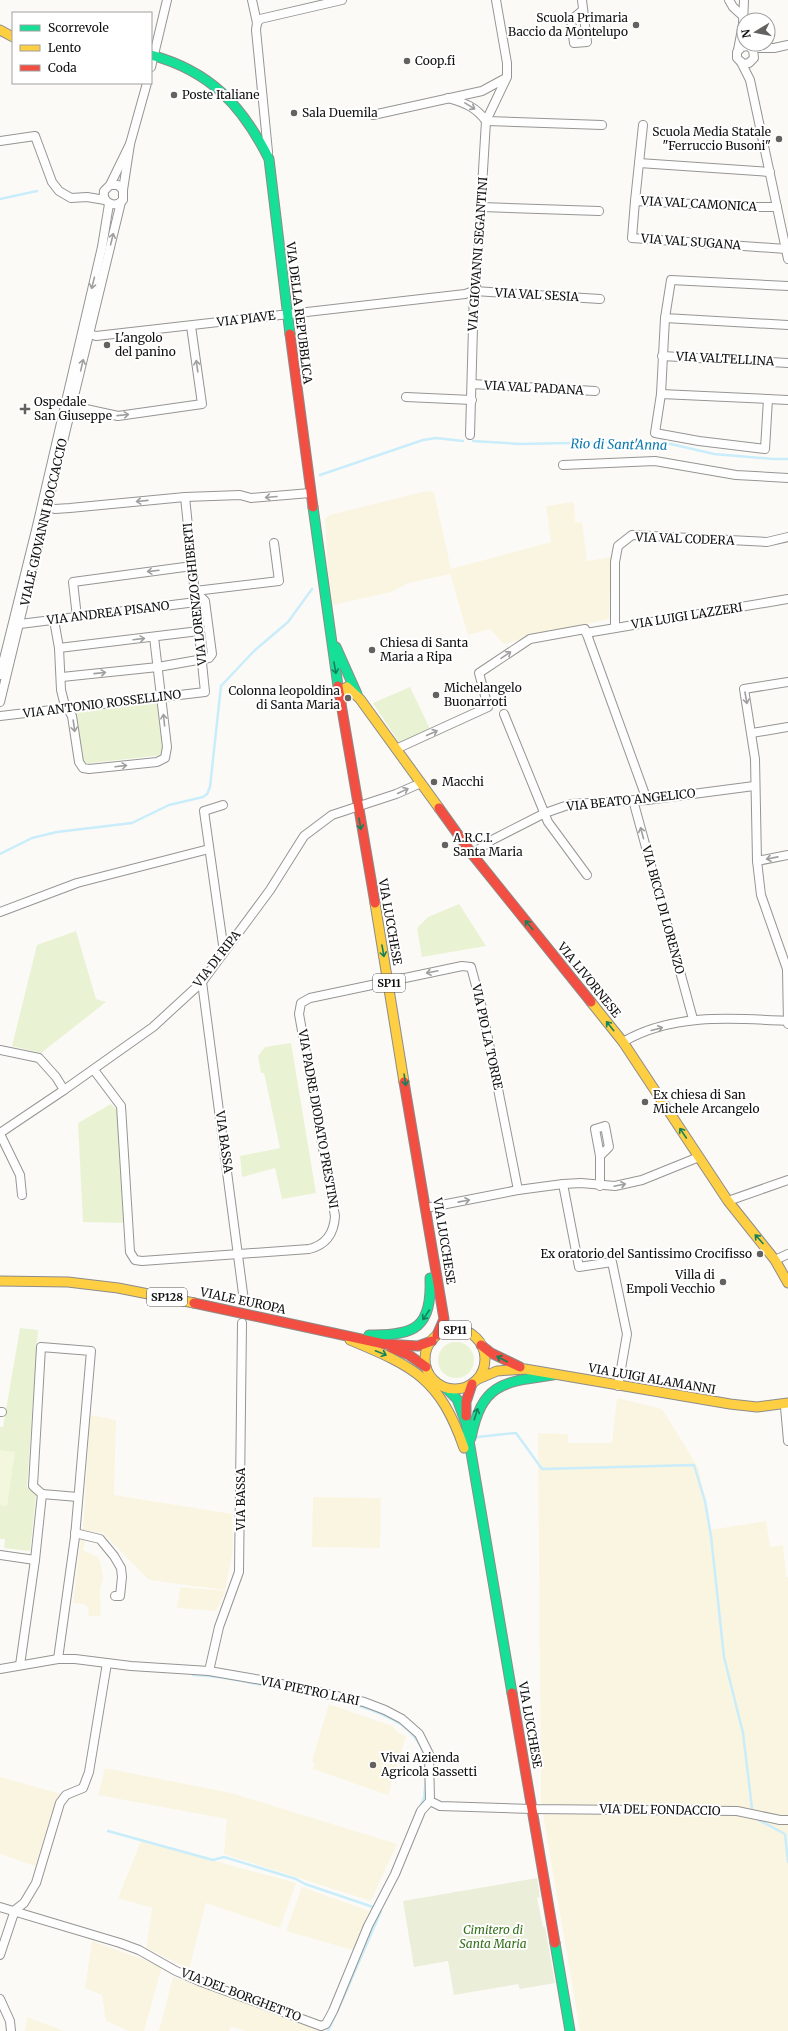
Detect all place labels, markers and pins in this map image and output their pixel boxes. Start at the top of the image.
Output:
place label: Scuola Primaria Baccio da Montelupo [508,10,629,39]
marker: Scuola Primaria Baccio da Montelupo [631,20,641,30]
place label: Coop.fi [415,53,456,68]
marker: Coop.fi [402,56,412,66]
place label: Poste Italiane [182,87,260,102]
marker: Poste Italiane [169,90,179,100]
place label: Sala Duemila [302,105,378,120]
marker: Sala Duemila [289,108,299,118]
place label: Scuola Media Statale "Ferruccio Busoni" [652,124,771,153]
marker: Scuola Media Statale "Ferruccio Busoni" [774,134,784,144]
place label: L'angolo del panino [115,330,176,359]
marker: L'angolo del panino [102,340,112,350]
place label: Ospedale San Giuseppe [34,394,112,423]
marker: Ospedale San Giuseppe [19,403,31,415]
place label: Chiesa di Santa Maria a Ripa [380,635,469,664]
marker: Chiesa di Santa Maria a Ripa [367,645,377,655]
place label: Michelangelo Buonarroti [444,680,522,709]
place label: Colonna leopoldina di Santa Maria [228,683,341,712]
marker: Michelangelo Buonarroti [431,690,441,700]
marker: Colonna leopoldina di Santa Maria [343,693,353,703]
place label: Macchi [442,774,484,789]
marker: Macchi [429,777,439,787]
place label: A.R.C.I. Santa Maria [452,830,523,859]
marker: A.R.C.I. Santa Maria [440,840,450,850]
place label: Ex chiesa di San Michele Arcangelo [653,1087,759,1116]
marker: Ex chiesa di San Michele Arcangelo [640,1097,650,1107]
place label: Ex oratorio del Santissimo Crocifisso [540,1246,752,1261]
marker: Ex oratorio del Santissimo Crocifisso [755,1249,765,1259]
place label: Villa di Empoli Vecchio [626,1267,715,1296]
marker: Villa di Empoli Vecchio [718,1277,728,1287]
place label: Vivai Azienda Agricola Sassetti [380,1750,477,1779]
marker: Vivai Azienda Agricola Sassetti [368,1760,378,1770]

